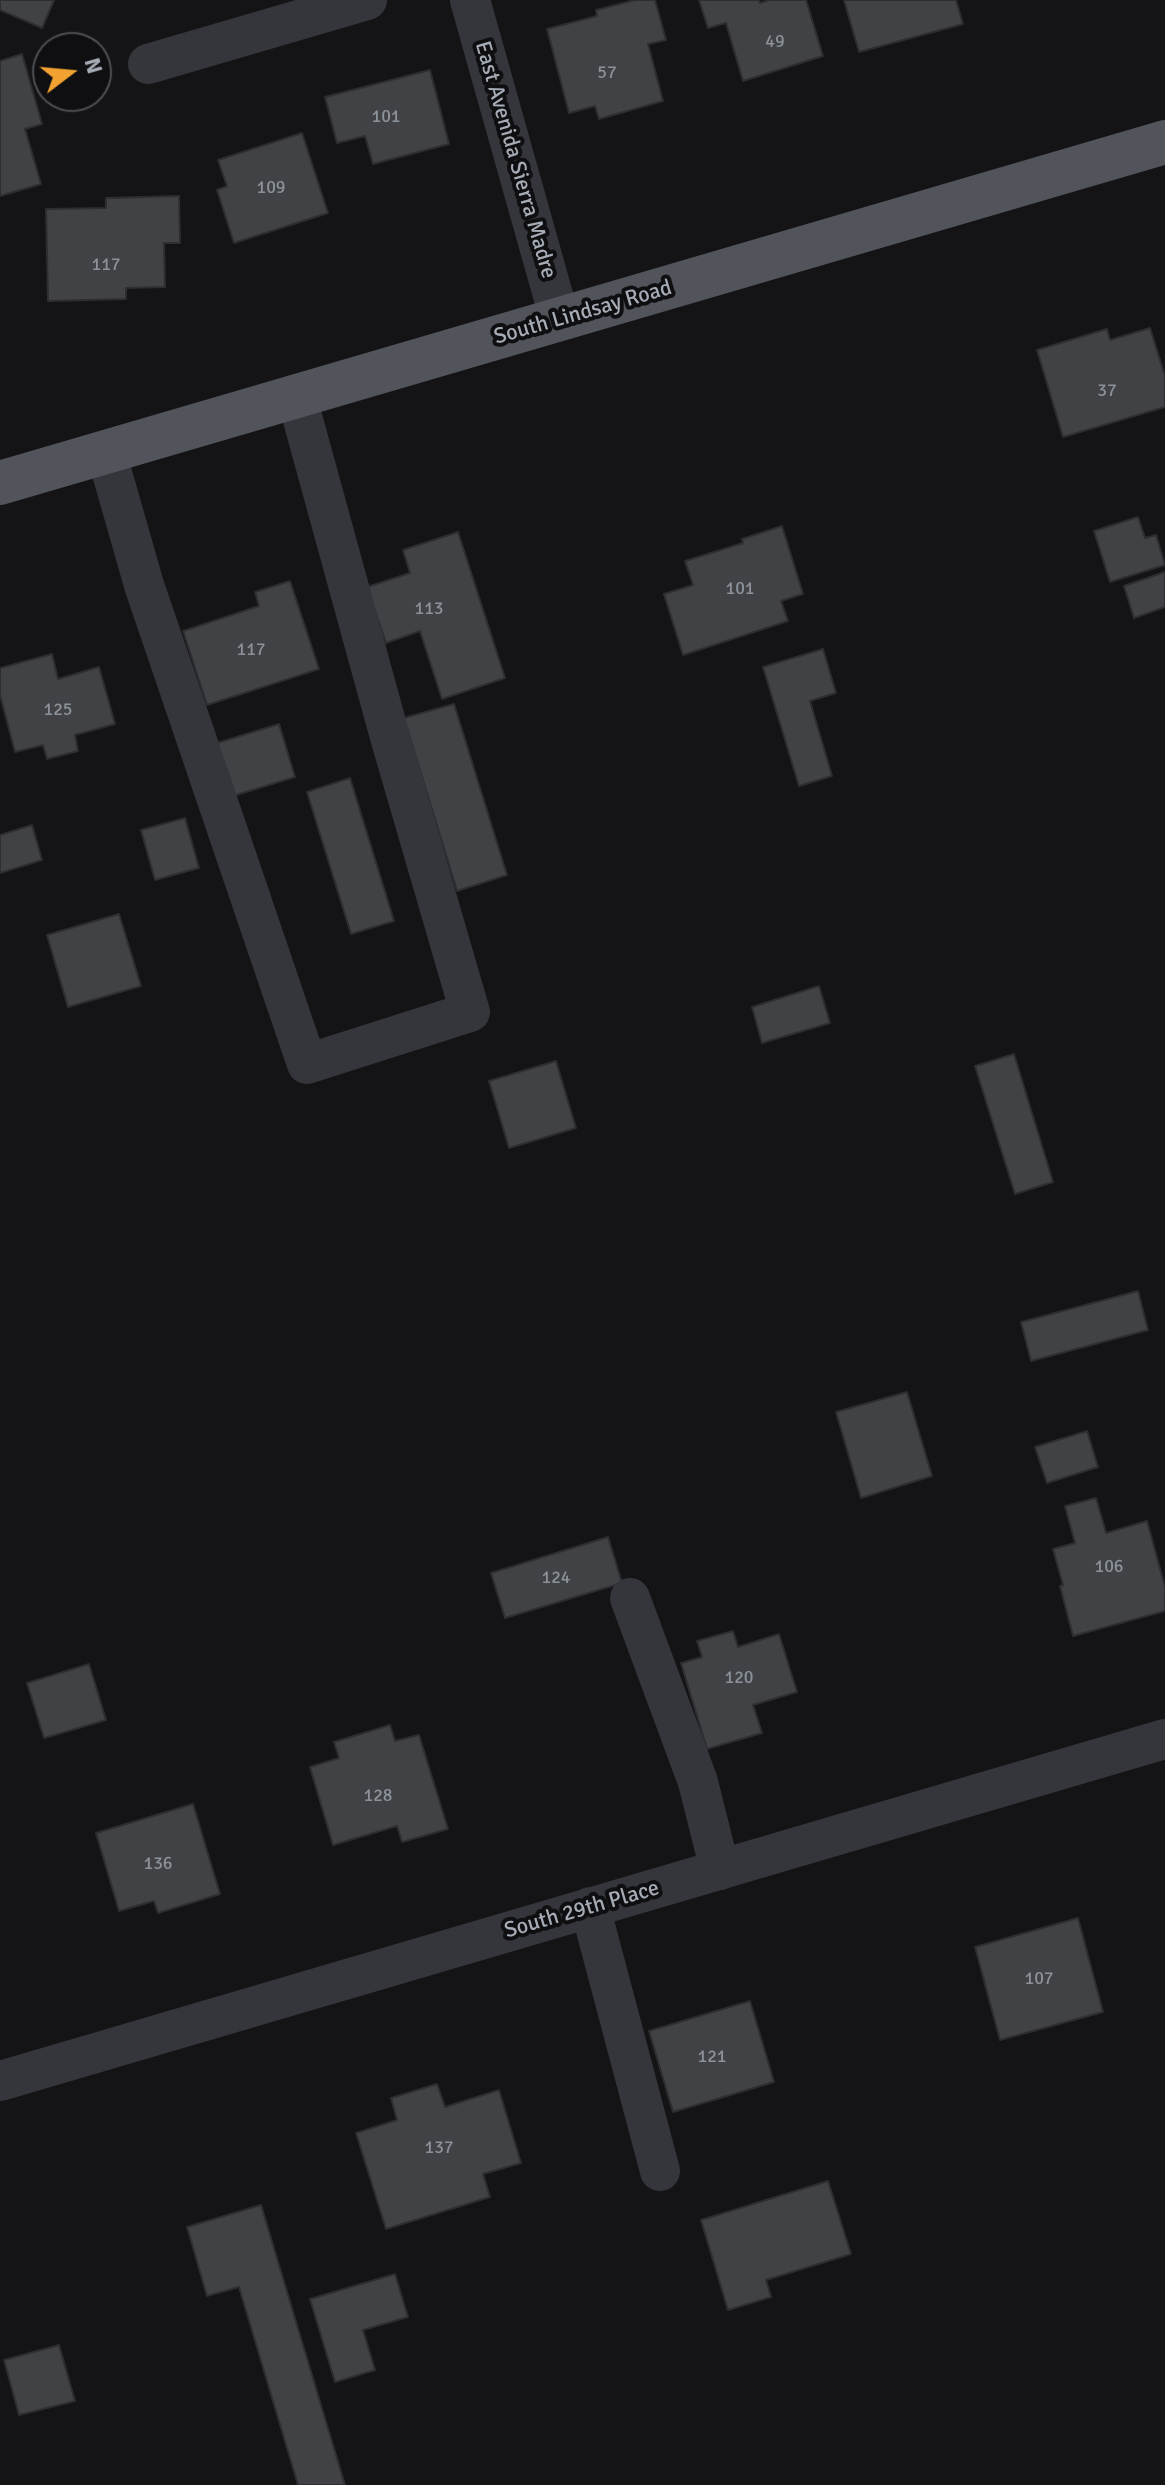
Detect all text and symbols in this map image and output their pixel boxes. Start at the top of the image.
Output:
house number: 49 [765,31,785,53]
north arrow [32,32,112,112]
street label: East Avenida Sierra Madre [468,38,562,282]
text: N [79,55,109,77]
house number: 57 [597,62,617,84]
house number: 101 [371,106,401,128]
house number: 109 [256,177,286,199]
house number: 117 [91,254,121,276]
street label: South Lindsay Road [491,275,675,351]
house number: 37 [1097,380,1117,402]
house number: 101 [725,578,755,600]
house number: 113 [414,598,444,620]
house number: 117 [236,639,266,661]
house number: 125 [43,699,73,721]
house number: 106 [1094,1556,1124,1578]
house number: 124 [541,1567,571,1589]
house number: 120 [724,1667,754,1689]
house number: 128 [363,1785,393,1807]
house number: 136 [143,1853,173,1875]
street label: South 29th Place [502,1875,662,1945]
house number: 107 [1024,1968,1054,1990]
house number: 121 [697,2046,727,2068]
house number: 137 [424,2137,454,2159]

